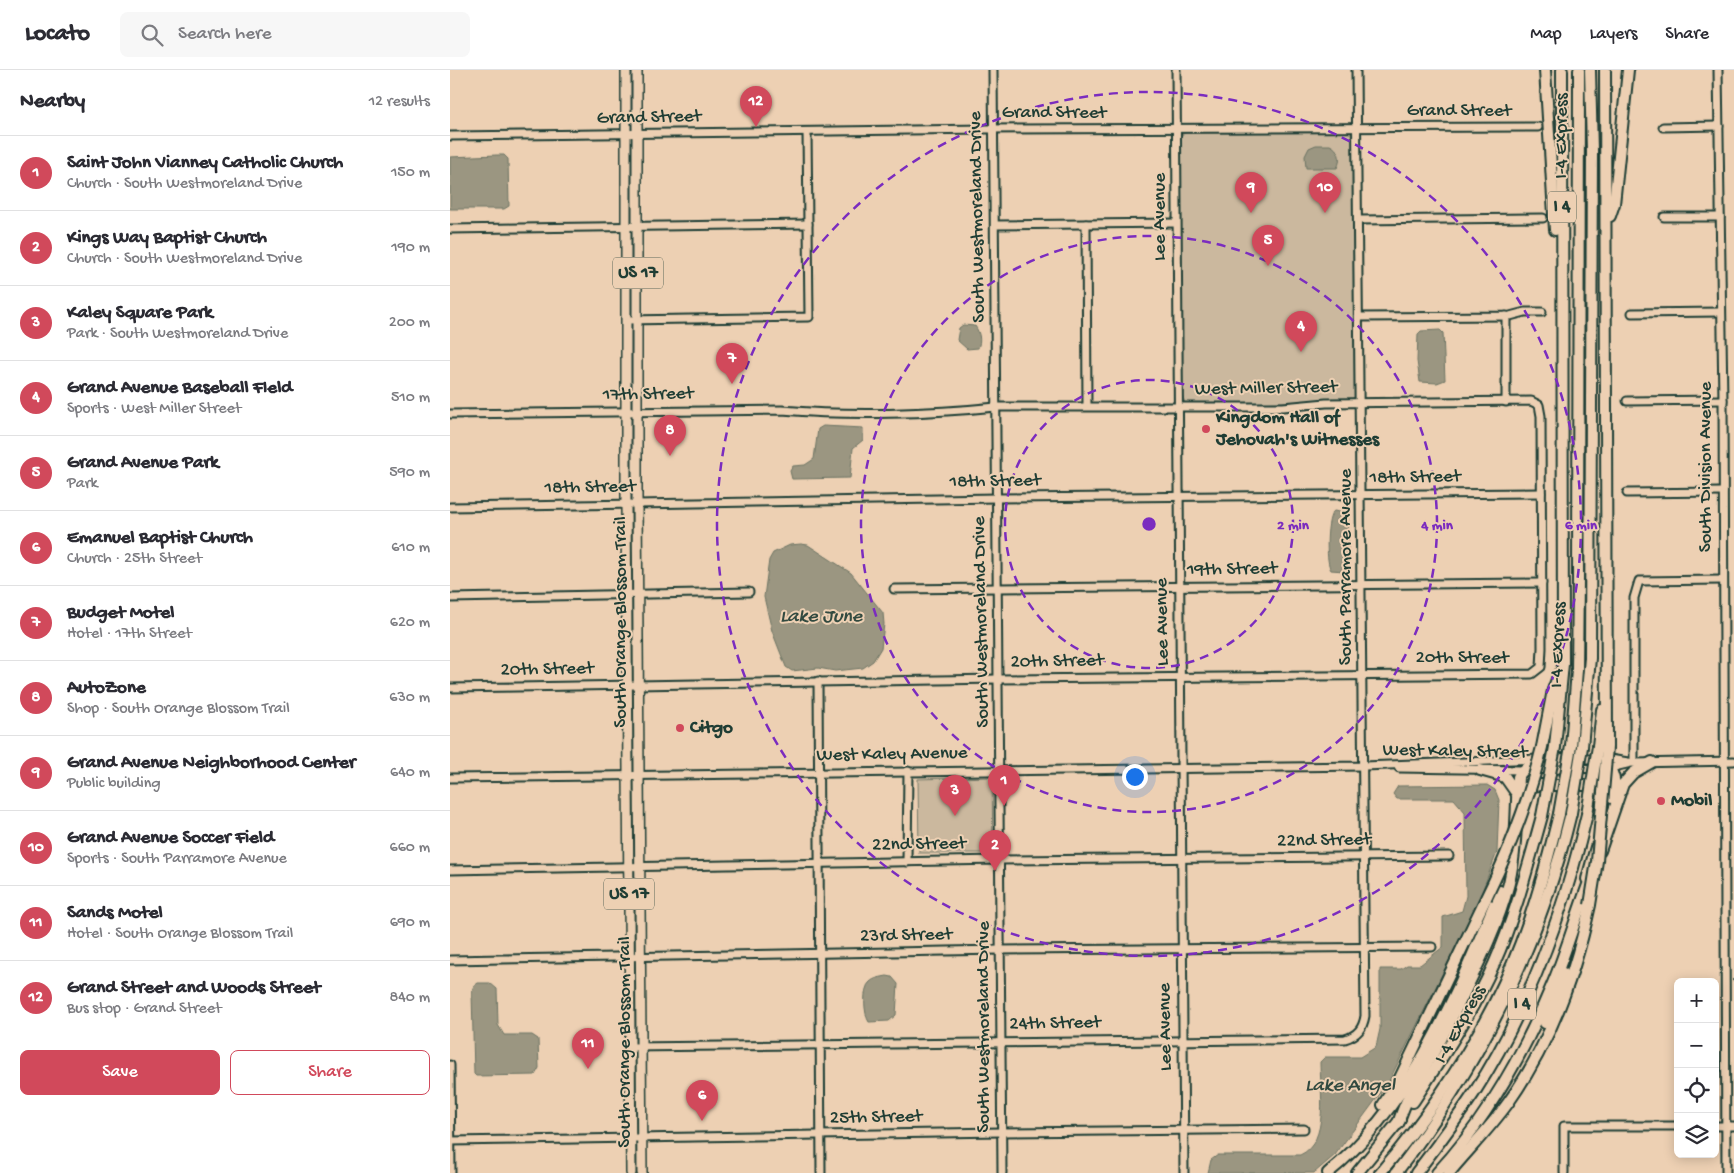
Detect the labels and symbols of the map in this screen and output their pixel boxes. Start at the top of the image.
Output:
pin: 12 [740,86,772,127]
street label: I-4 Express [1551,92,1574,179]
street label: Grand Street [1407,100,1514,123]
street label: Grand Street [1002,102,1109,125]
street label: Grand Street [597,106,704,130]
street label: South Westmoreland Drive [965,111,991,323]
pin: 9 [1235,172,1267,213]
pin: 10 [1309,172,1341,213]
street label: Lee Avenue [1149,173,1172,261]
road number: I 4 [1548,191,1576,222]
pin: 5 [1252,225,1284,266]
road number: US 17 [613,258,663,288]
pin: 4 [1285,311,1317,352]
pin: 7 [716,343,748,384]
street label: West Miller Street [1195,376,1340,402]
street label: South Division Avenue [1695,381,1718,552]
street label: 17th Street [601,383,696,407]
place label: Kingdom Hall of Jehovah's Witnesses [1215,407,1380,452]
pin: 8 [654,415,686,456]
marker: Kingdom Hall of Jehovah's Witnesses [1200,423,1212,435]
street label: 18th Street [1368,466,1463,490]
street label: South Parramore Avenue [1335,469,1358,665]
street label: 18th Street [948,470,1043,494]
street label: 18th Street [543,476,638,500]
centre of rings [1140,515,1158,533]
street label: South Orange Blossom Trail [610,516,633,728]
street label: South Westmoreland Drive [969,516,995,728]
text: 2 min [1277,517,1310,535]
text: 4 min [1420,517,1454,535]
text: 6 min [1565,517,1598,535]
street label: 19th Street [1186,558,1280,582]
street label: Lee Avenue [1151,578,1175,666]
street label: I-4 Express [1546,601,1572,688]
water label: Lake June [780,606,863,629]
street label: 20th Street [1415,647,1511,670]
street label: 20th Street [1010,650,1106,674]
street label: 20th Street [500,658,596,682]
place label: Citgo [689,717,733,740]
marker: Citgo [674,722,686,734]
street label: West Kaley Street [1382,739,1530,765]
street label: West Kaley Avenue [816,742,968,768]
your location [1122,764,1148,790]
pin: 1 [988,765,1020,806]
pin: 3 [939,775,971,816]
place label: Mobil [1671,790,1712,813]
marker: Mobil [1655,795,1667,807]
street label: 22nd Street [1277,829,1373,853]
pin: 2 [979,830,1011,871]
street label: 22nd Street [872,833,968,857]
road number: US 17 [604,879,654,910]
street label: South Westmoreland Drive [973,921,996,1133]
street label: 23rd Street [860,924,955,948]
street label: South Orange Blossom Trail [614,936,637,1148]
street label: I-4 Express [1430,981,1492,1068]
street label: Lee Avenue [1154,983,1178,1071]
road number: I 4 [1508,989,1536,1020]
street label: 24th Street [1009,1012,1103,1036]
pin: 11 [572,1028,604,1069]
water label: Lake Angel [1305,1075,1396,1098]
pin: 6 [686,1080,718,1121]
street label: 25th Street [830,1106,925,1130]

